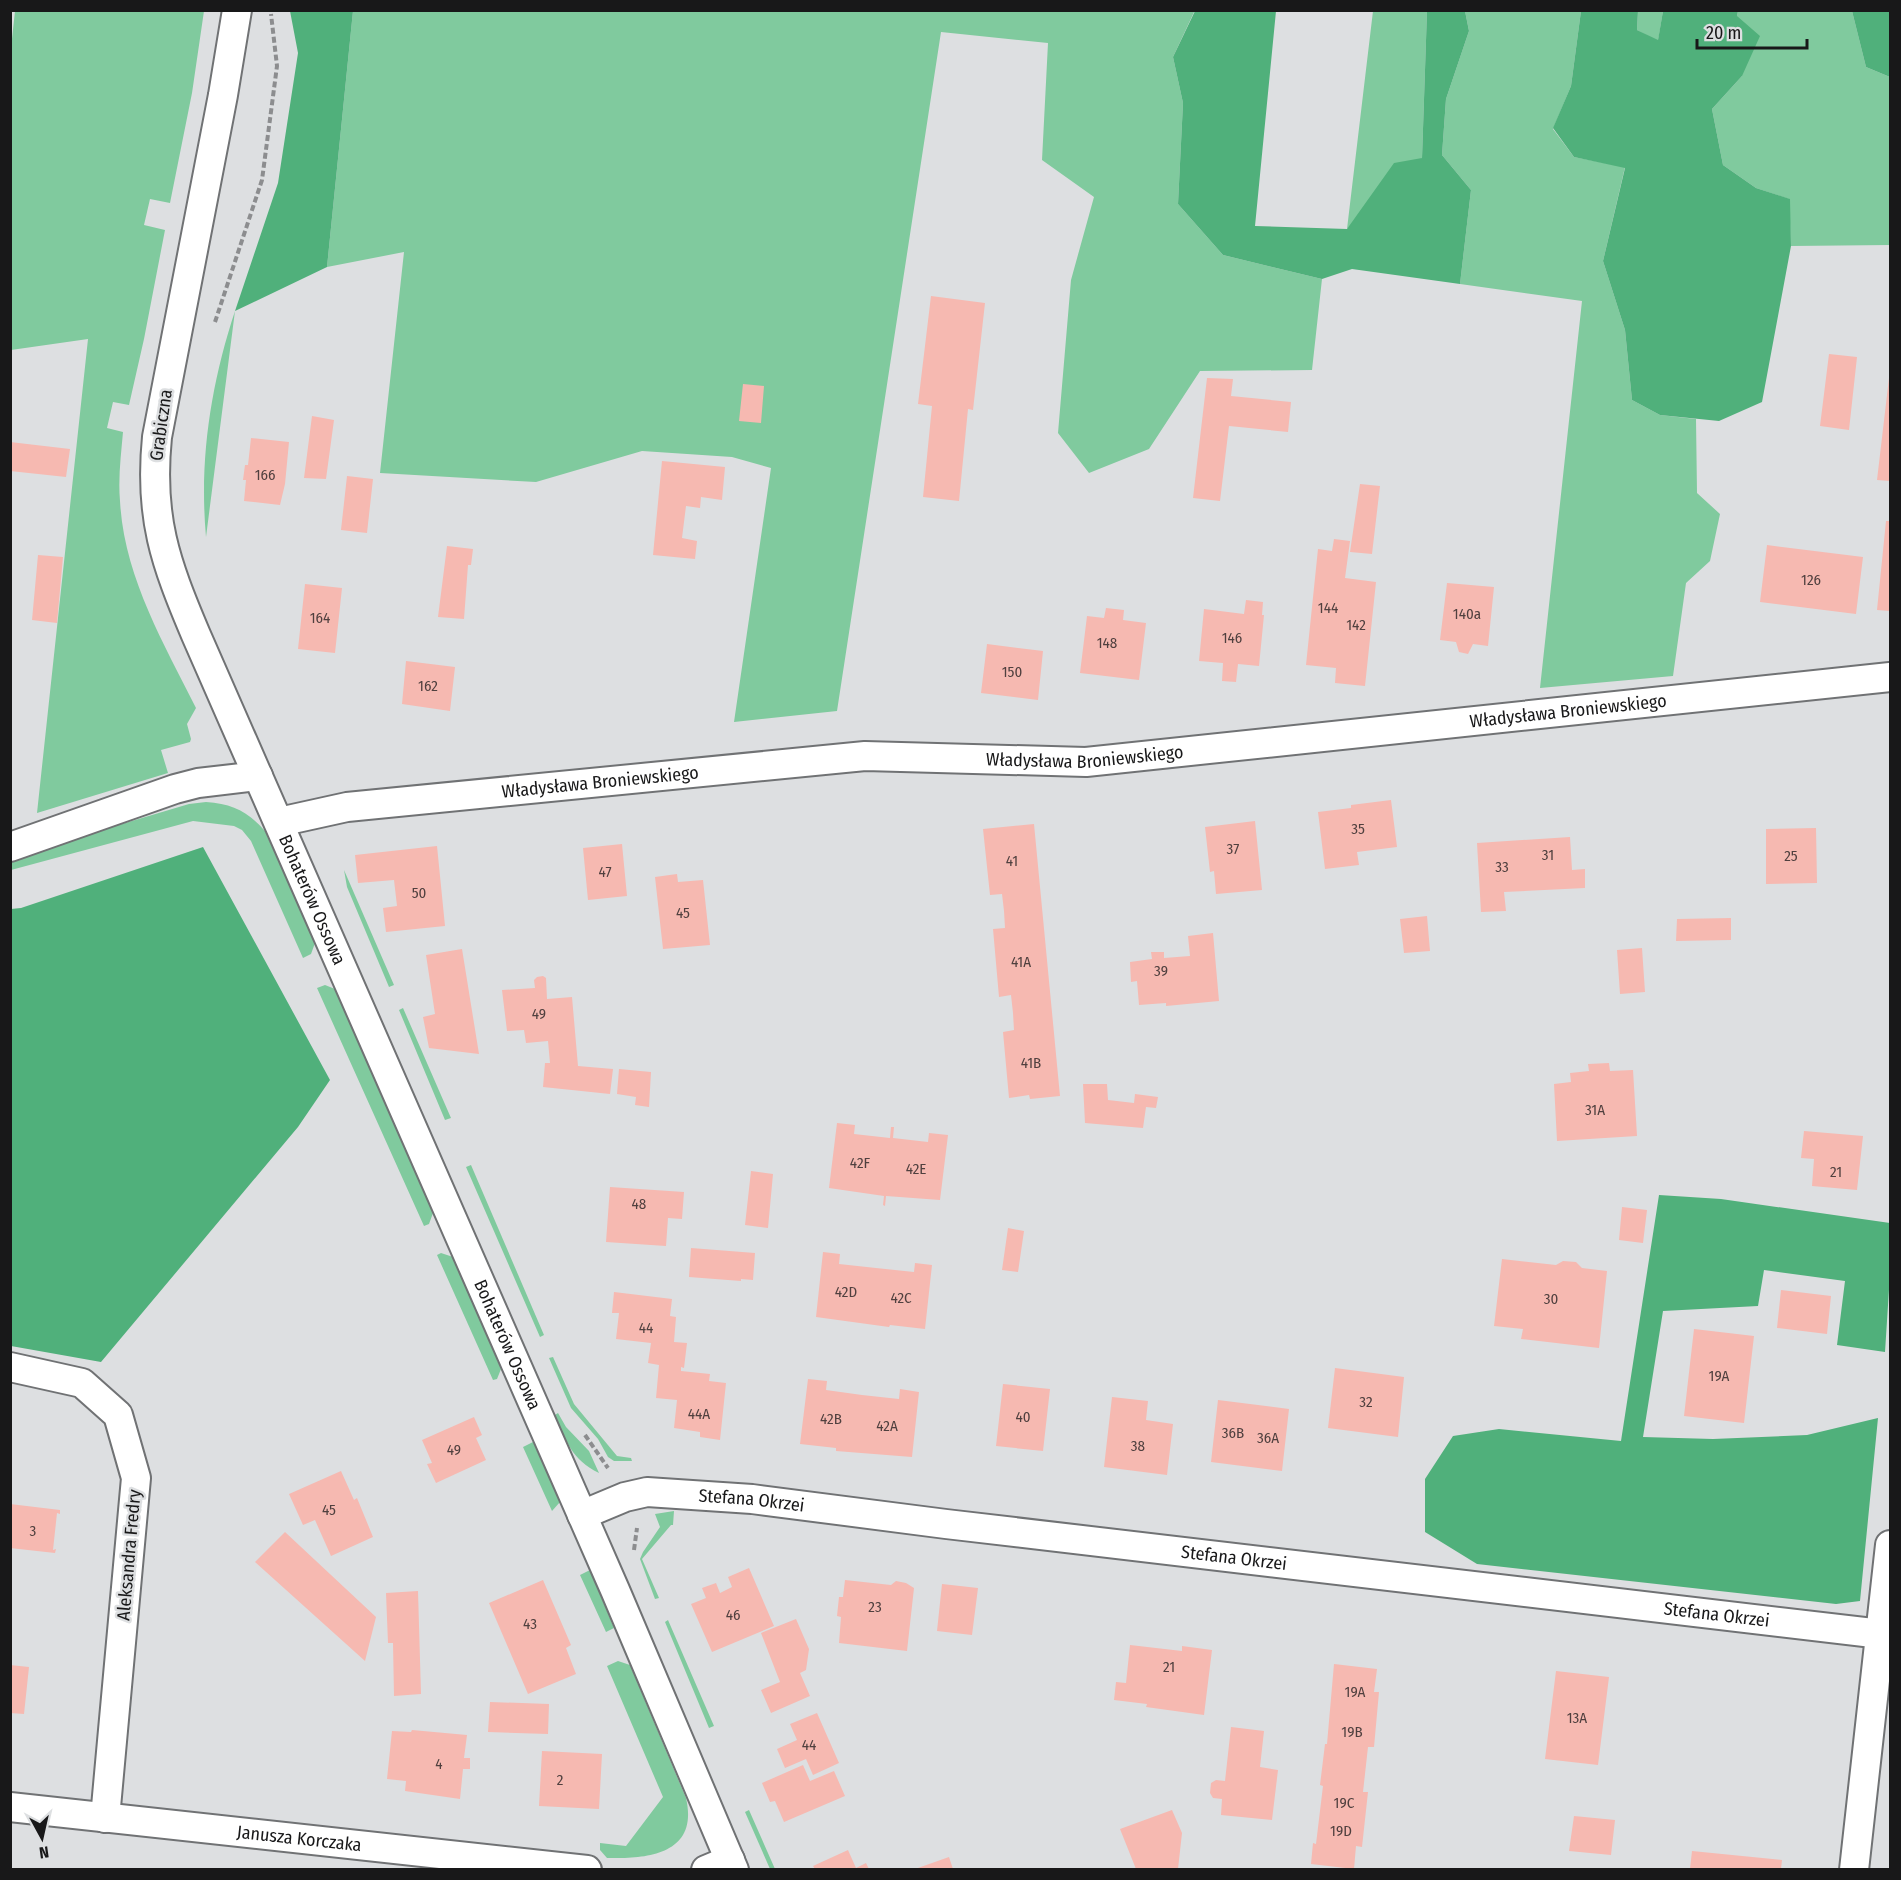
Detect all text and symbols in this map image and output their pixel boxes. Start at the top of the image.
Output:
scale bar [1697,12,1806,50]
text: 20 m [1706,22,1741,44]
street label: Grabiczna [145,388,177,462]
house number: 166 [255,466,275,484]
house number: 126 [1801,571,1821,589]
house number: 144 [1318,599,1338,617]
house number: 140a [1453,605,1481,623]
house number: 164 [310,609,330,627]
house number: 142 [1346,616,1366,634]
house number: 146 [1222,629,1242,647]
house number: 148 [1097,634,1117,652]
house number: 150 [1002,663,1022,681]
house number: 162 [418,677,438,695]
street label: Władysława Broniewskiego [1469,690,1668,732]
street label: Władysława Broniewskiego [986,741,1184,773]
street label: Władysława Broniewskiego [501,761,700,803]
house number: 35 [1351,820,1365,838]
street label: Bohaterów Ossowa [274,831,350,968]
house number: 37 [1227,840,1239,858]
house number: 31 [1542,846,1554,864]
house number: 25 [1784,847,1798,865]
house number: 41 [1006,852,1018,870]
house number: 33 [1495,858,1509,876]
house number: 47 [598,863,612,881]
house number: 50 [412,884,426,902]
house number: 45 [676,904,690,922]
house number: 41A [1011,953,1031,971]
house number: 39 [1154,962,1168,980]
house number: 49 [532,1005,546,1023]
house number: 41B [1021,1054,1041,1072]
house number: 31A [1585,1101,1605,1119]
house number: 42F [850,1154,871,1172]
house number: 42E [906,1160,926,1178]
house number: 21 [1830,1163,1842,1181]
house number: 48 [632,1195,646,1213]
street label: Bohaterów Ossowa [469,1276,546,1413]
house number: 42D [835,1283,857,1301]
house number: 42C [890,1289,912,1307]
house number: 30 [1544,1290,1558,1308]
house number: 44 [639,1319,653,1337]
house number: 19A [1709,1367,1730,1385]
house number: 32 [1359,1393,1373,1411]
house number: 44A [688,1405,710,1423]
house number: 40 [1015,1408,1031,1426]
house number: 42B [820,1410,842,1428]
house number: 42A [876,1417,898,1435]
house number: 36B [1222,1424,1244,1442]
house number: 36A [1257,1429,1279,1447]
house number: 38 [1131,1437,1145,1455]
house number: 49 [447,1441,461,1459]
street label: Stefana Okrzei [698,1484,806,1517]
street label: Aleksandra Fredry [112,1489,146,1621]
house number: 45 [322,1501,336,1519]
house number: 3 [30,1522,37,1540]
street label: Stefana Okrzei [1180,1541,1288,1575]
street label: Stefana Okrzei [1663,1597,1771,1632]
house number: 23 [868,1598,882,1616]
house number: 46 [726,1606,740,1624]
house number: 43 [523,1615,537,1633]
house number: 21 [1163,1658,1175,1676]
house number: 19A [1345,1683,1366,1701]
house number: 13A [1567,1709,1587,1727]
house number: 19B [1341,1723,1363,1741]
house number: 44 [802,1736,816,1754]
house number: 4 [435,1755,443,1773]
house number: 2 [557,1771,564,1789]
house number: 19C [1334,1794,1355,1812]
north arrow [12,1808,72,1868]
street label: Janusza Korczaka [236,1821,363,1856]
house number: 19D [1330,1822,1352,1840]
text: N [38,1842,50,1862]

